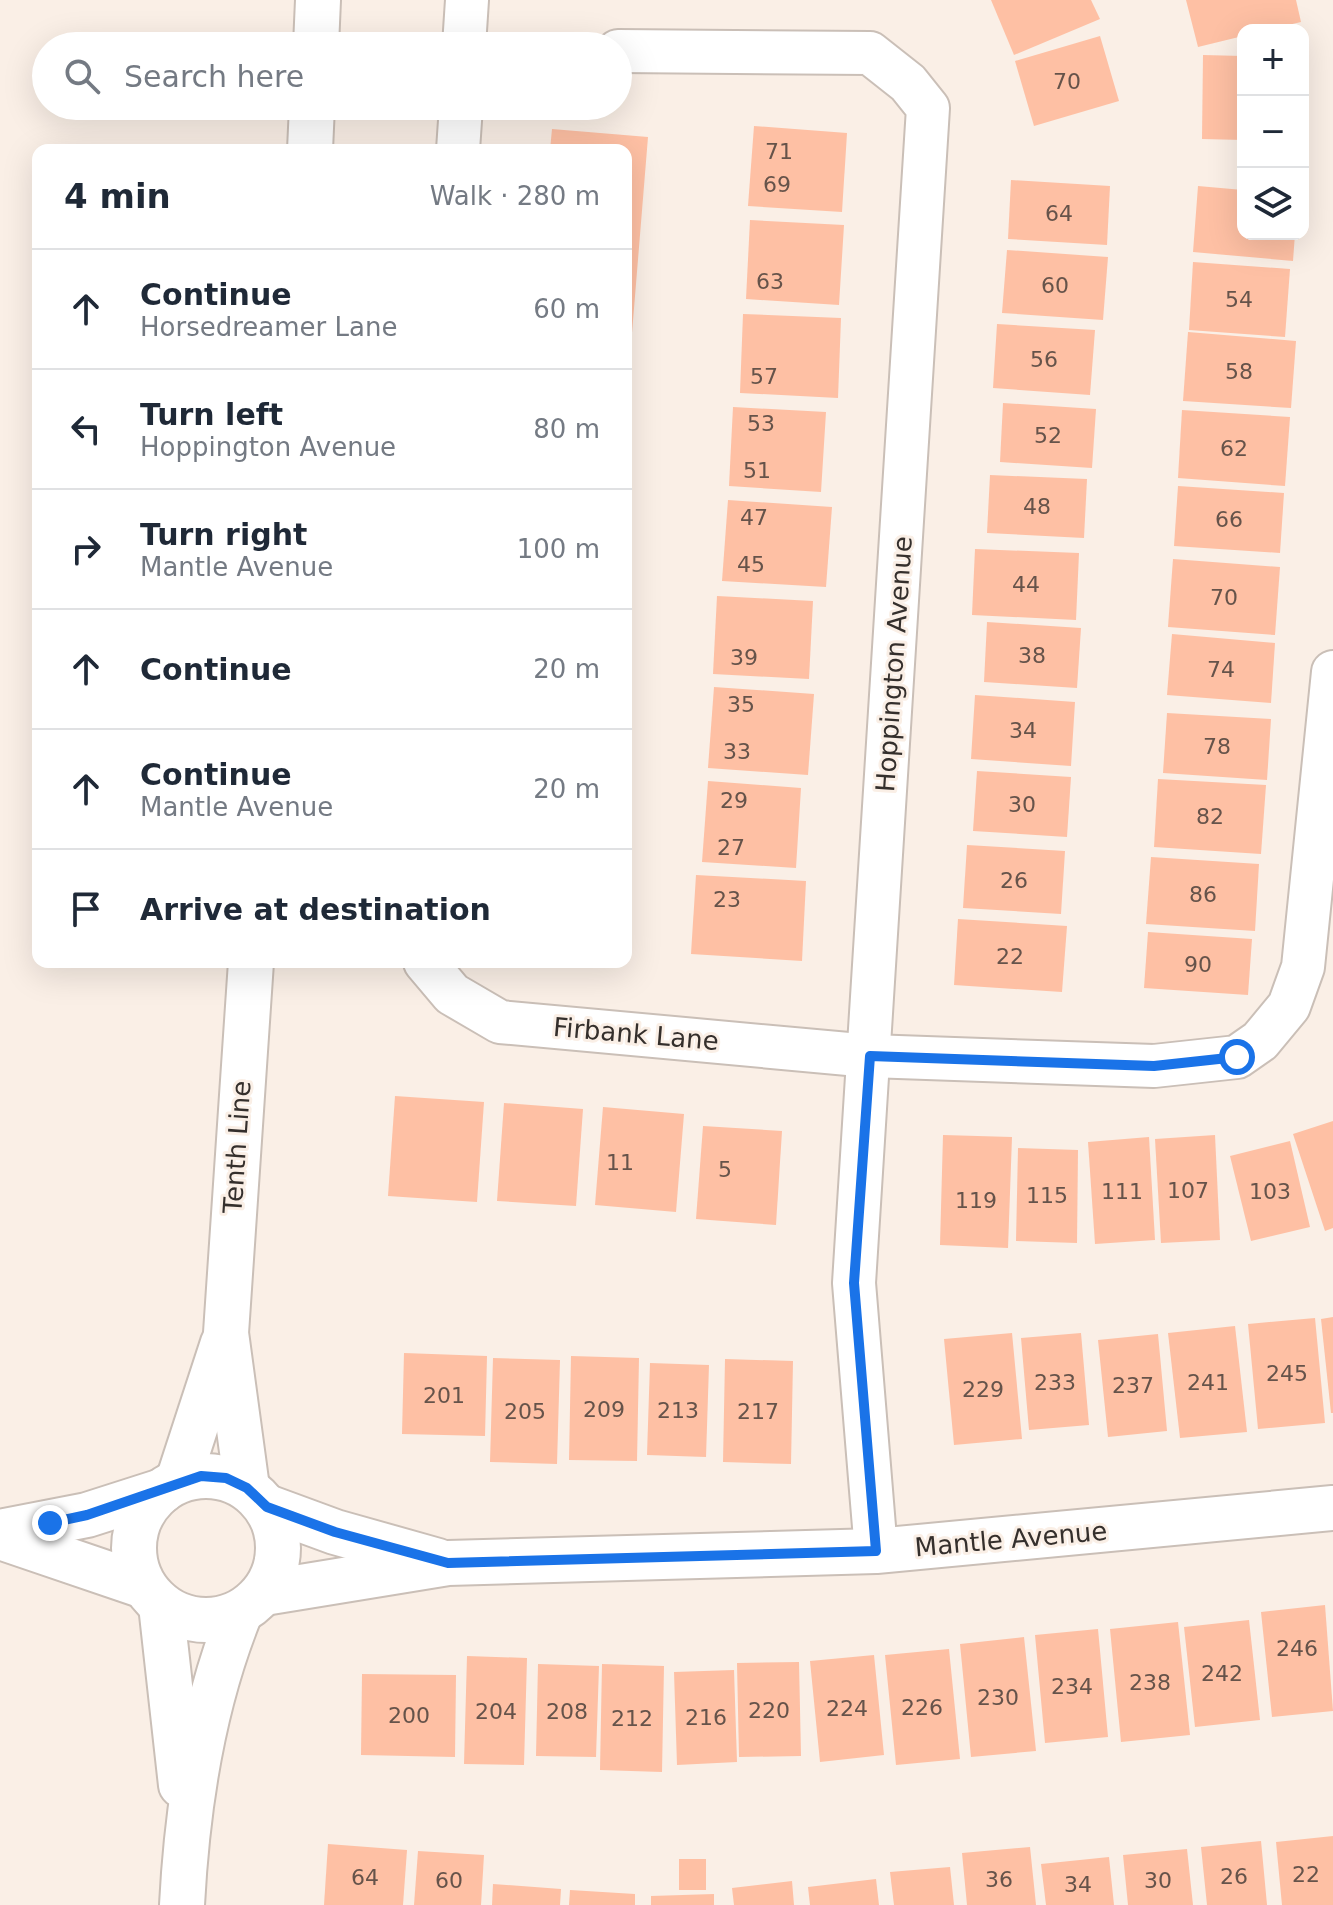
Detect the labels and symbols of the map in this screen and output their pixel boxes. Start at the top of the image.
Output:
house number: 70 [1053,69,1081,94]
house number: 71 [765,139,793,164]
house number: 69 [763,172,791,197]
house number: 64 [1045,201,1073,226]
house number: 63 [756,269,784,294]
house number: 60 [1041,273,1069,298]
house number: 54 [1225,287,1253,312]
house number: 56 [1030,347,1058,372]
house number: 58 [1225,359,1253,384]
house number: 57 [750,364,778,389]
house number: 53 [747,411,775,436]
house number: 52 [1034,423,1062,448]
house number: 62 [1220,436,1248,461]
house number: 51 [743,458,771,483]
house number: 48 [1023,494,1051,519]
house number: 47 [740,505,768,530]
house number: 66 [1215,507,1243,532]
street label: Hoppington Avenue [870,535,918,793]
house number: 45 [737,552,765,577]
house number: 44 [1012,572,1040,597]
house number: 70 [1210,585,1238,610]
house number: 38 [1018,643,1046,668]
house number: 39 [730,645,758,670]
house number: 74 [1207,657,1235,682]
house number: 35 [727,692,755,717]
house number: 34 [1009,718,1037,743]
house number: 78 [1203,734,1231,759]
house number: 33 [723,739,751,764]
house number: 29 [720,788,748,813]
house number: 30 [1008,792,1036,817]
house number: 82 [1196,804,1224,829]
house number: 27 [717,835,745,860]
house number: 26 [1000,868,1028,893]
house number: 86 [1189,882,1217,907]
house number: 23 [713,887,741,912]
house number: 22 [996,944,1024,969]
house number: 90 [1184,952,1212,977]
street label: Firbank Lane [552,1012,720,1056]
route start [1219,1039,1255,1075]
street label: Tenth Line [217,1080,257,1215]
house number: 11 [606,1150,634,1175]
house number: 5 [718,1157,732,1182]
house number: 107 [1167,1178,1209,1203]
house number: 111 [1101,1179,1143,1204]
house number: 103 [1249,1179,1291,1204]
house number: 115 [1026,1183,1068,1208]
house number: 119 [955,1188,997,1213]
house number: 245 [1266,1361,1308,1386]
house number: 233 [1034,1370,1076,1395]
house number: 241 [1187,1370,1229,1395]
house number: 237 [1112,1373,1154,1398]
house number: 229 [962,1377,1004,1402]
house number: 201 [423,1383,465,1408]
house number: 209 [583,1397,625,1422]
house number: 213 [657,1398,699,1423]
house number: 205 [504,1399,546,1424]
house number: 217 [737,1399,779,1424]
route end [32,1505,68,1541]
street label: Mantle Avenue [913,1516,1109,1562]
house number: 246 [1276,1636,1318,1661]
house number: 242 [1201,1661,1243,1686]
house number: 238 [1129,1670,1171,1695]
house number: 234 [1051,1674,1093,1699]
house number: 230 [977,1685,1019,1710]
house number: 226 [901,1695,943,1720]
house number: 224 [826,1696,868,1721]
house number: 220 [748,1698,790,1723]
house number: 204 [475,1699,517,1724]
house number: 208 [546,1699,588,1724]
house number: 200 [388,1703,430,1728]
house number: 216 [685,1705,727,1730]
house number: 212 [611,1706,653,1731]
house number: 22 [1292,1862,1320,1887]
house number: 26 [1220,1864,1248,1889]
house number: 64 [351,1865,379,1890]
house number: 36 [985,1867,1013,1892]
house number: 60 [435,1868,463,1893]
house number: 30 [1144,1868,1172,1893]
house number: 34 [1064,1872,1092,1897]

